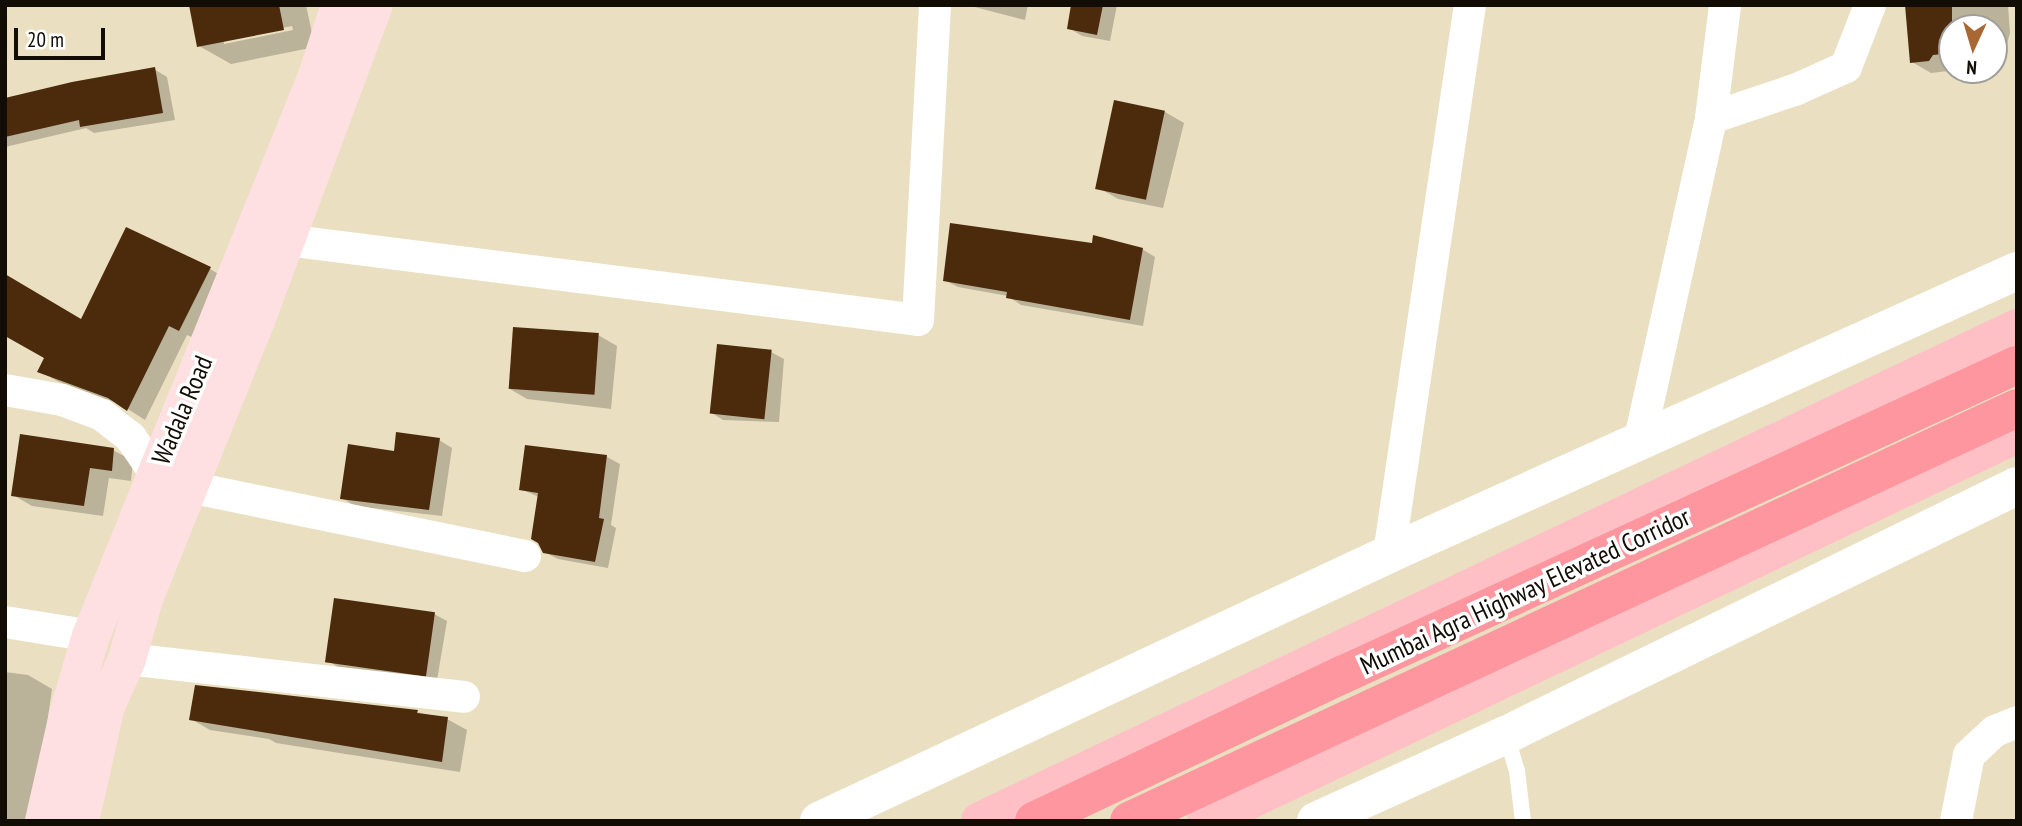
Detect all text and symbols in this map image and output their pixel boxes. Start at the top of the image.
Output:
scale bar [18,14,108,58]
north arrow [1938,14,2008,84]
text: 20 m [27,26,64,53]
text: N [1966,56,1978,80]
street label: Wadala Road [145,351,219,469]
street label: Mumbai Agra Highway Elevated Corridor [1355,500,1695,682]

